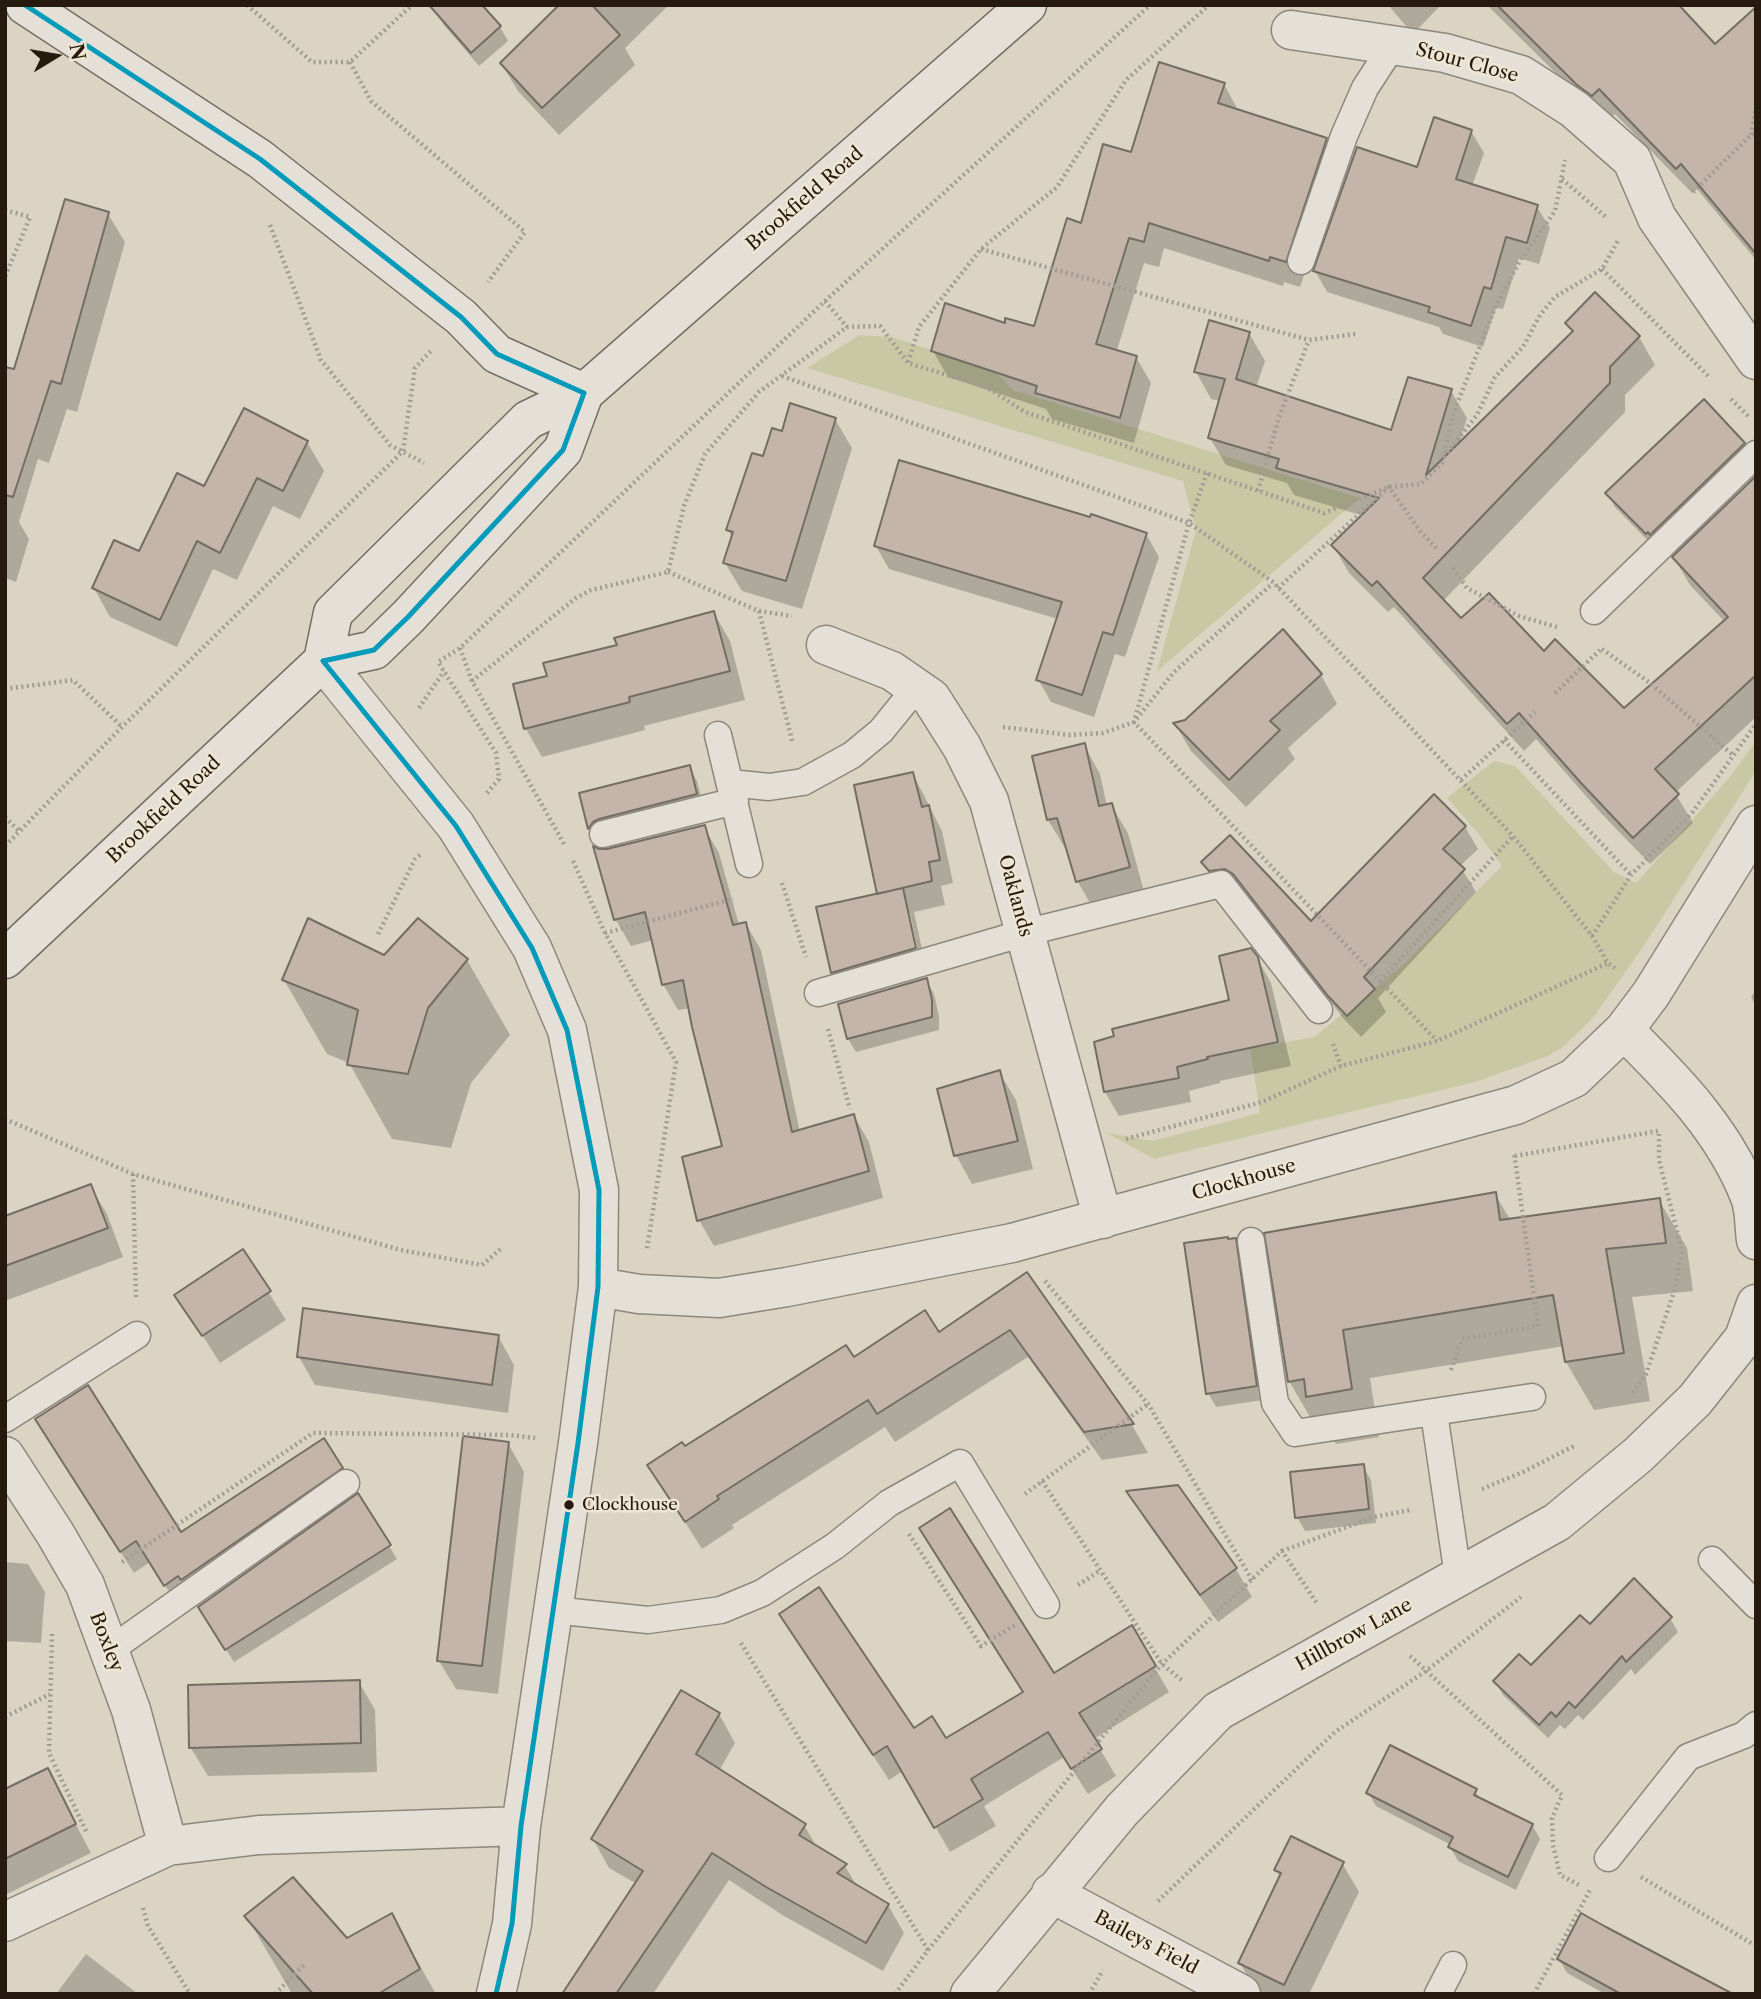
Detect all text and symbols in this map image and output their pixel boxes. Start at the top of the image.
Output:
north arrow [21,21,91,91]
street label: Stour Close [1413,38,1521,88]
text: N [64,42,90,62]
street label: Brookfield Road [742,142,868,256]
street label: Brookfield Road [102,751,226,869]
street label: Oaklands [993,852,1037,940]
street label: Clockhouse [1189,1154,1299,1206]
place label: Clockhouse [582,1495,678,1515]
marker: Clockhouse [562,1498,576,1512]
street label: Hillbrow Lane [1292,1594,1416,1676]
street label: Boxley [84,1609,128,1675]
street label: Baileys Field [1090,1906,1202,1980]

